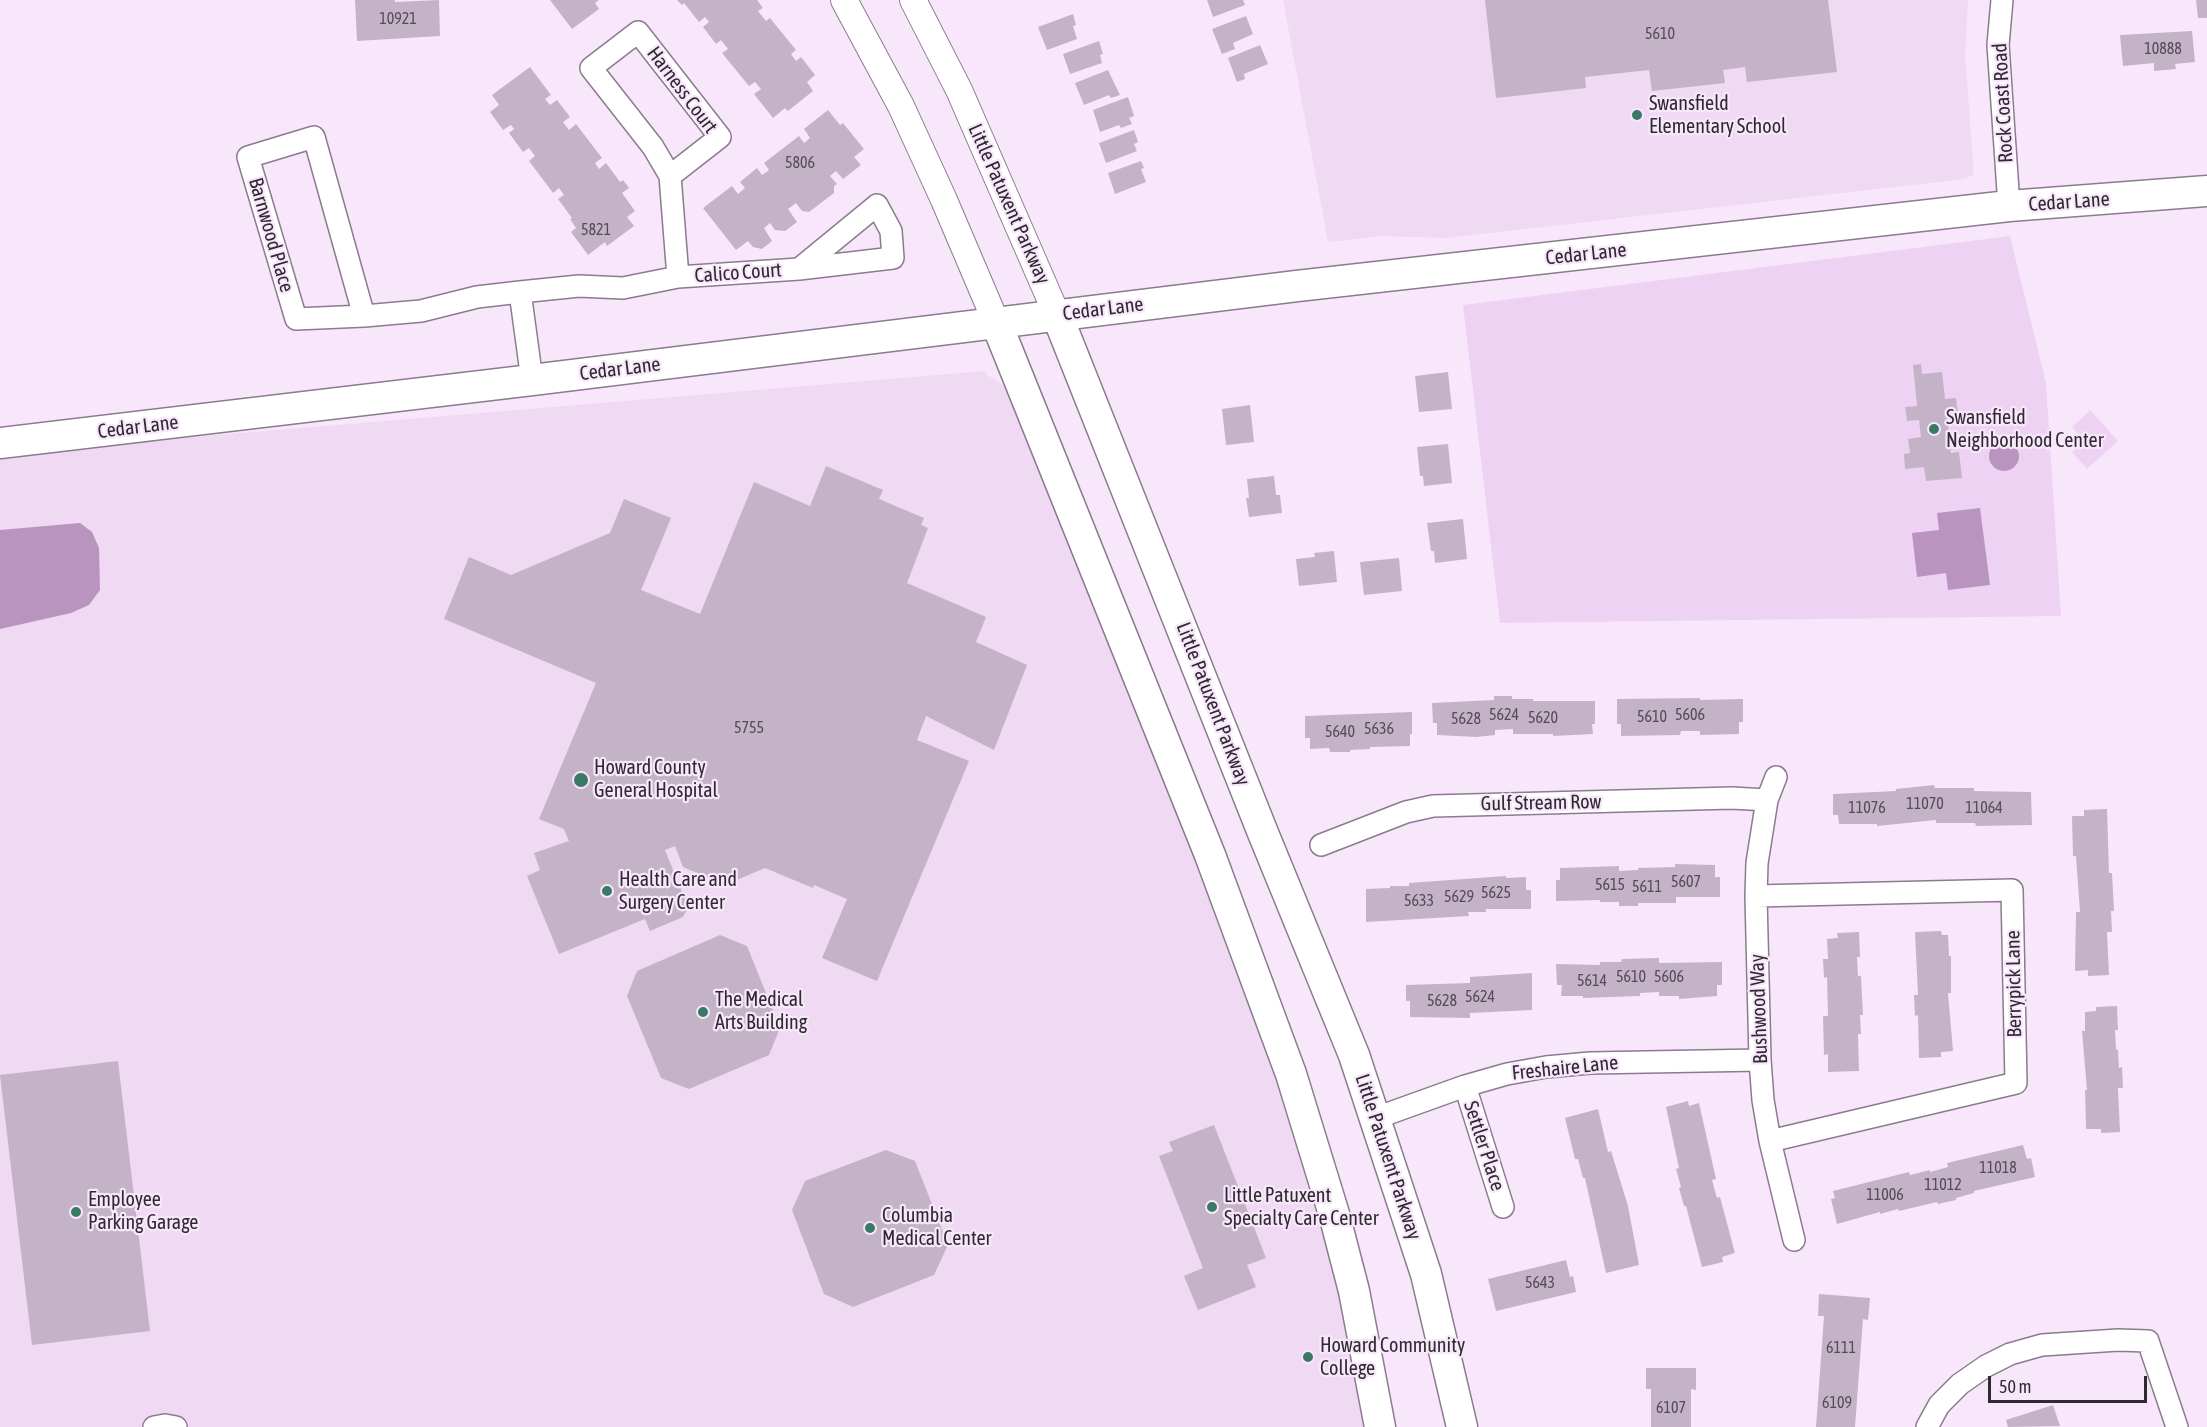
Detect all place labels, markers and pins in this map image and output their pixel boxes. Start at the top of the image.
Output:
place label: Swansfield Elementary School [1649,92,1786,139]
marker: Swansfield Elementary School [1630,108,1644,122]
place label: Swansfield Neighborhood Center [1946,406,2104,453]
marker: Swansfield Neighborhood Center [1927,422,1941,436]
place label: Howard County General Hospital [594,756,718,803]
marker: Howard County General Hospital [572,771,590,789]
place label: Health Care and Surgery Center [619,868,737,915]
marker: Health Care and Surgery Center [600,884,614,898]
place label: The Medical Arts Building [715,988,807,1035]
marker: The Medical Arts Building [696,1005,710,1019]
place label: Little Patuxent Specialty Care Center [1224,1184,1379,1231]
place label: Employee Parking Garage [88,1188,198,1235]
marker: Little Patuxent Specialty Care Center [1205,1200,1219,1214]
place label: Columbia Medical Center [882,1204,992,1251]
marker: Employee Parking Garage [69,1205,83,1219]
marker: Columbia Medical Center [863,1221,877,1235]
place label: Howard Community College [1320,1334,1465,1381]
marker: Howard Community College [1301,1350,1315,1364]

